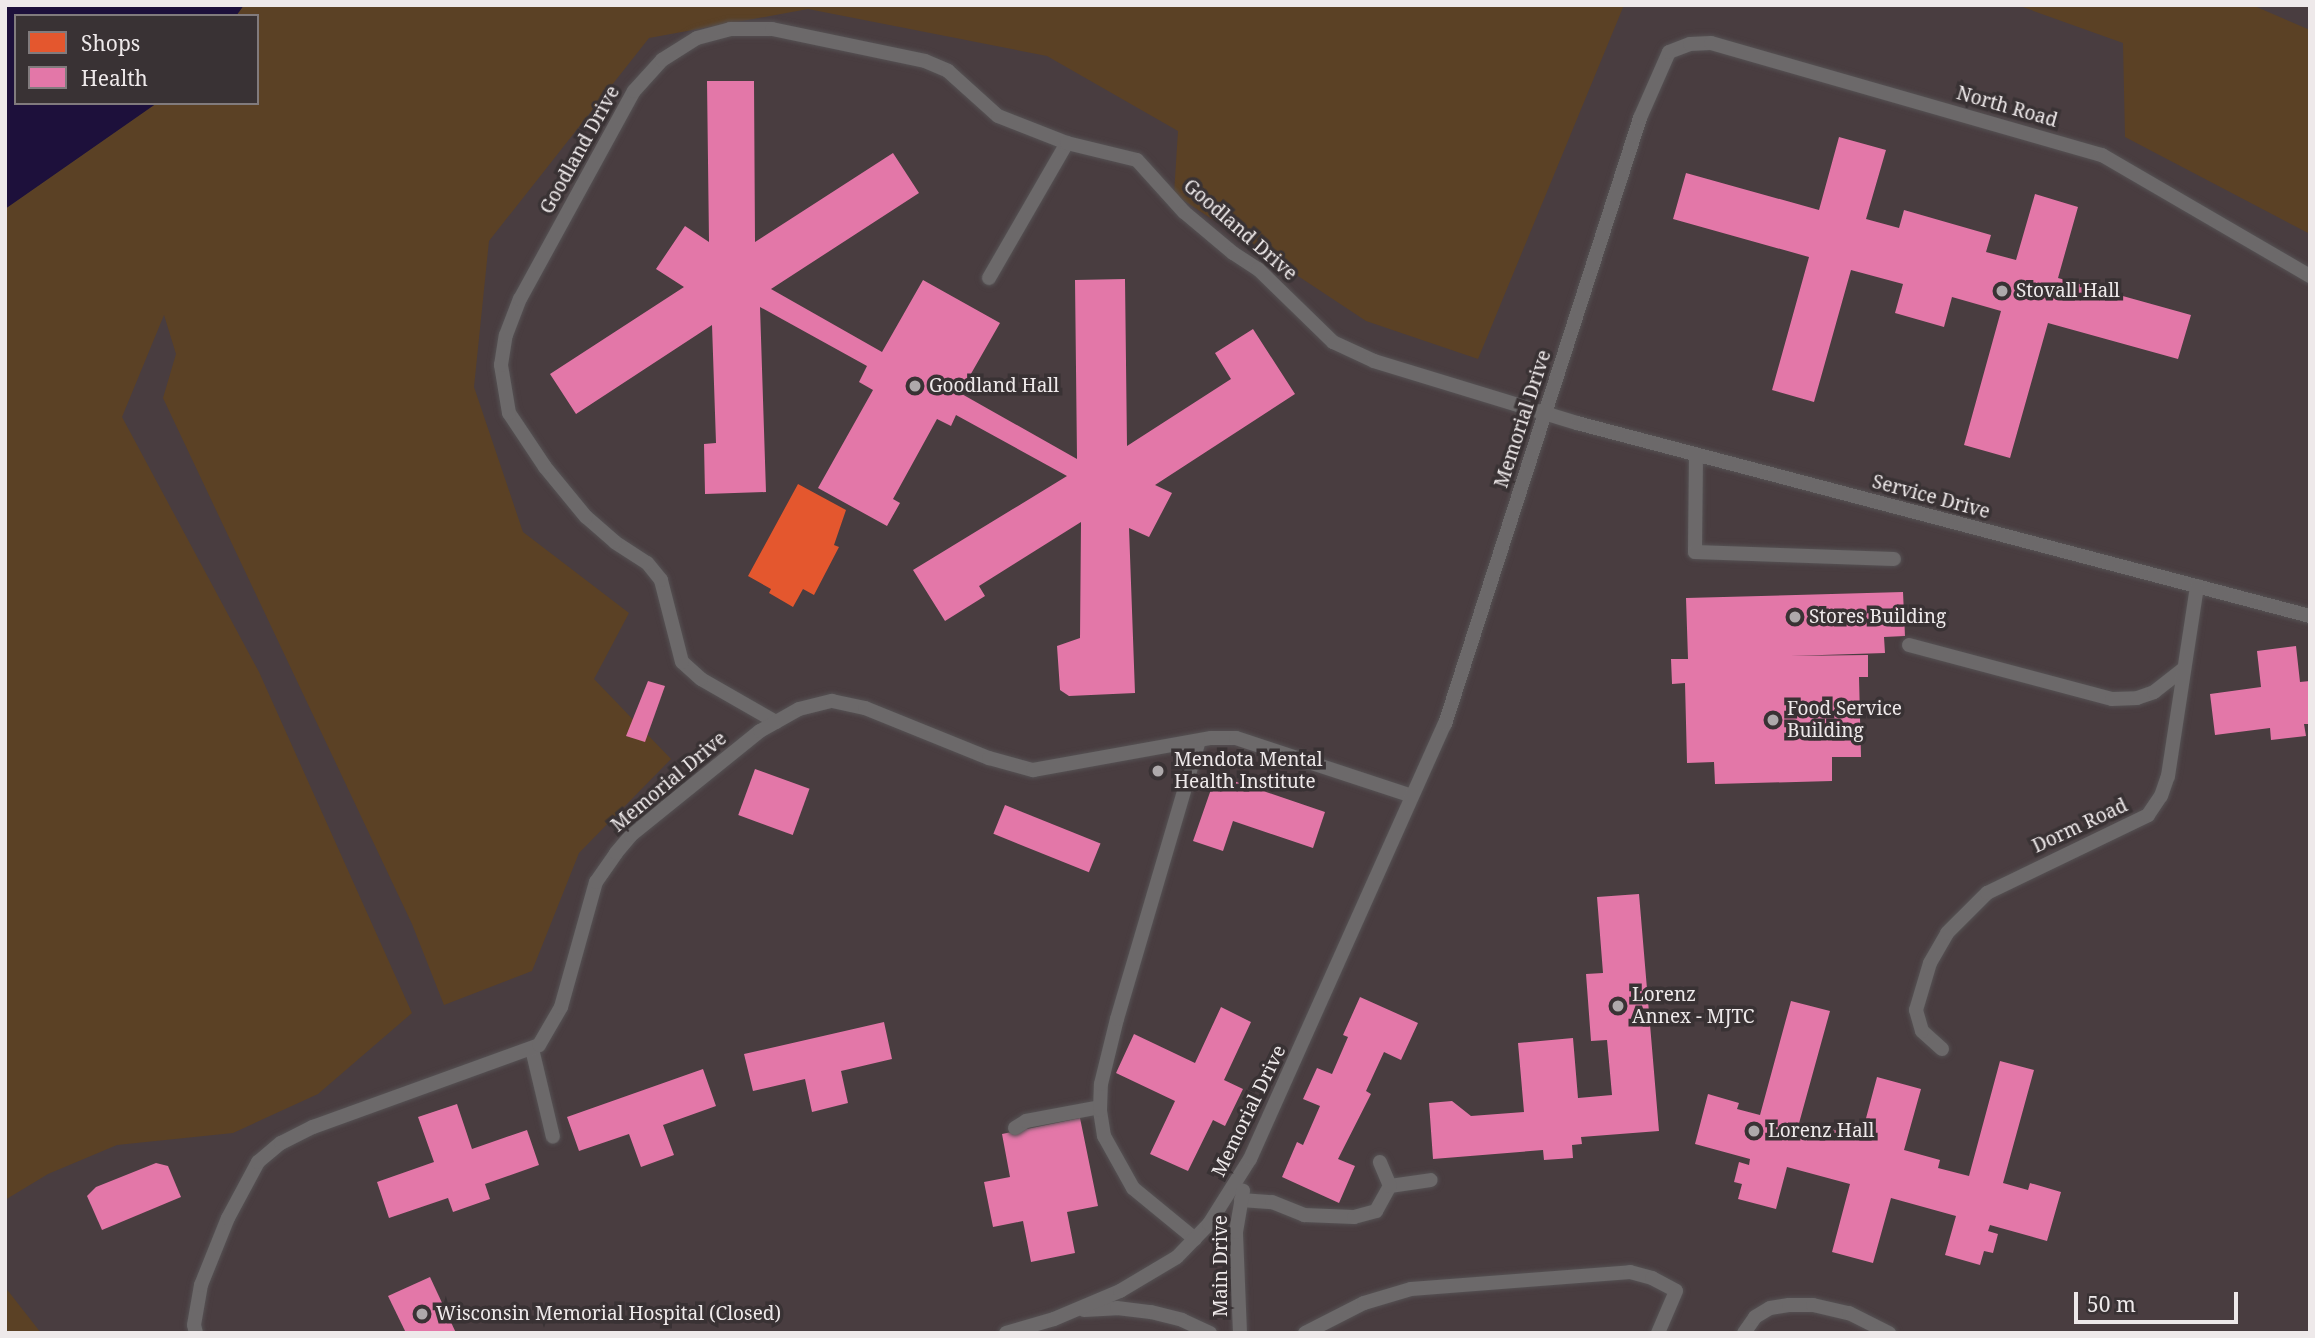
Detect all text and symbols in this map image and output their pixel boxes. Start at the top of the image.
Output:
legend [14,14,259,105]
text: Shops [81,29,140,57]
text: Health [81,64,148,92]
street label: Goodland Drive [535,82,625,218]
street label: North Road [1954,82,2060,132]
street label: Goodland Drive [1179,175,1301,285]
place label: Stovall Hall [2016,280,2120,302]
marker: Stovall Hall [1994,283,2010,299]
street label: Memorial Drive [1490,347,1556,491]
place label: Goodland Hall [929,375,1059,397]
marker: Goodland Hall [907,378,923,394]
street label: Service Drive [1870,470,1992,524]
place label: Stores Building [1809,606,1946,628]
marker: Stores Building [1787,609,1803,625]
place label: Food Service Building [1787,698,1902,742]
marker: Food Service Building [1765,712,1781,728]
street label: Memorial Drive [607,727,731,837]
place label: Mendota Mental Health Institute [1174,749,1323,793]
marker: Mendota Mental Health Institute [1148,761,1168,781]
street label: Dorm Road [2029,794,2131,858]
place label: Lorenz Annex - MJTC [1632,984,1754,1028]
marker: Lorenz Annex - MJTC [1610,998,1626,1014]
street label: Memorial Drive [1207,1042,1291,1180]
place label: Lorenz Hall [1768,1120,1874,1142]
marker: Lorenz Hall [1746,1123,1762,1139]
street label: Main Drive [1210,1215,1232,1317]
scale bar [2077,1278,2242,1322]
text: 50 m [2087,1290,2136,1318]
place label: Wisconsin Memorial Hospital (Closed) [436,1303,781,1325]
marker: Wisconsin Memorial Hospital (Closed) [414,1306,430,1322]

